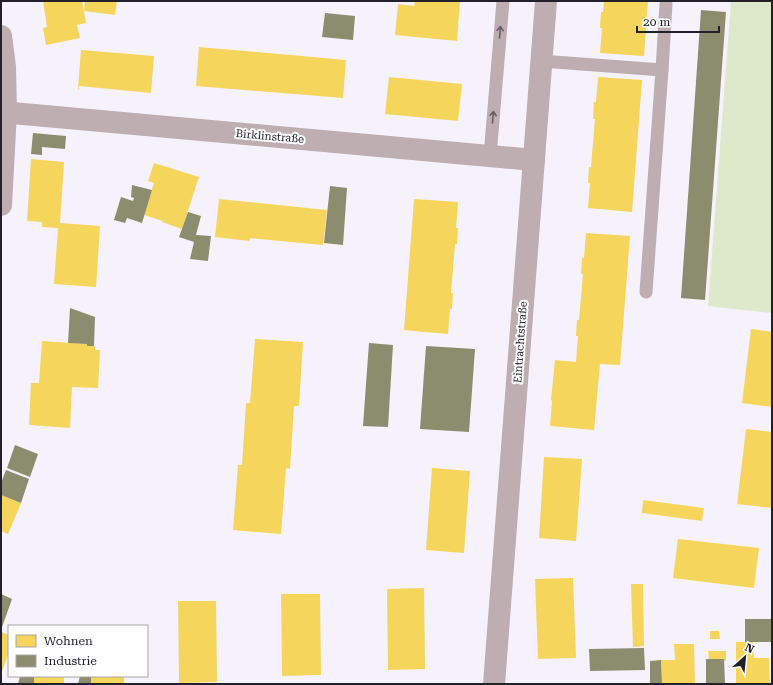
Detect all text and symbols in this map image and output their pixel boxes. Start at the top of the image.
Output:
scale bar [637,8,719,34]
text: 20 m [643,15,670,29]
one-way arrow [497,26,504,39]
one-way arrow [490,111,497,124]
street label: Birklinstraße [235,127,305,146]
street label: Eintrachtstraße [511,301,530,383]
legend [8,625,148,677]
text: Wohnen [44,634,93,648]
north arrow [725,637,765,677]
text: N [743,641,757,656]
text: Industrie [44,654,97,668]

